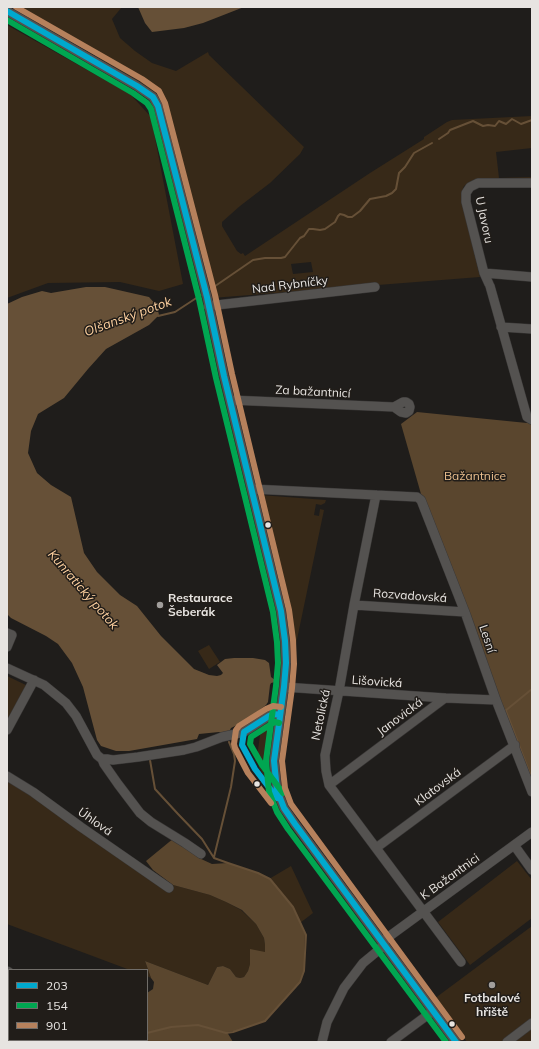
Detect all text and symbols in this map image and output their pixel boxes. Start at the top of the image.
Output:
street label: U Javoru [472,195,496,245]
street label: Nad Rybníčky [251,273,329,297]
water label: Olšanský potok [82,294,174,340]
street label: Za bažantnicí [275,383,351,401]
park label: Bažantnice [444,469,506,483]
unlabelled marker [263,520,273,530]
water label: Kunratický potok [44,547,122,633]
street label: Rozvadovská [373,586,447,606]
place label: Restaurace Šeberák [168,591,233,619]
marker: Restaurace Šeberák [155,600,165,610]
street label: Lesní [475,623,499,655]
street label: Lišovická [351,673,403,691]
street label: Netolická [309,688,333,742]
street label: Janovická [374,695,426,739]
street label: Klatovská [412,765,464,809]
unlabelled marker [252,779,262,789]
street label: Úhlová [75,805,115,839]
street label: K Bažantnici [418,851,482,903]
legend [8,969,148,1041]
text: 203 [46,978,68,993]
marker: Fotbalové hřiště [487,980,497,990]
place label: Fotbalové hřiště [464,991,520,1019]
text: 154 [46,998,68,1013]
text: 901 [46,1018,68,1033]
unlabelled marker [447,1019,457,1029]

